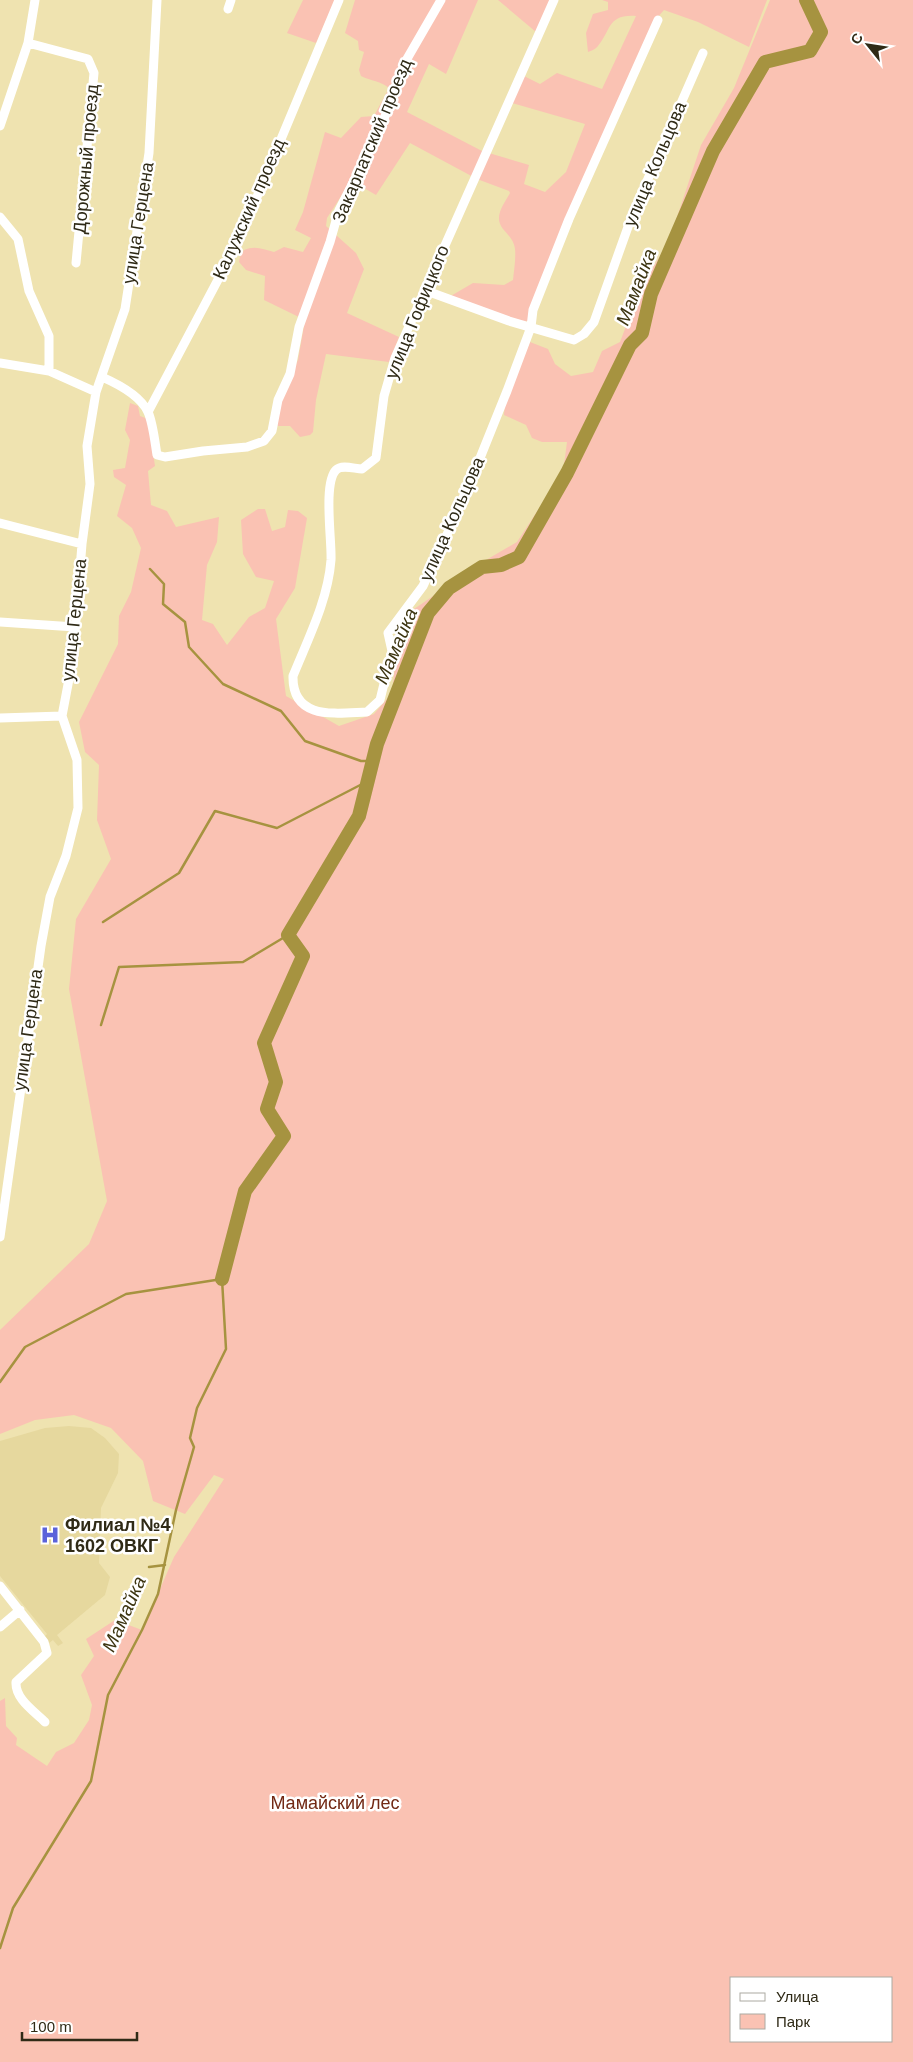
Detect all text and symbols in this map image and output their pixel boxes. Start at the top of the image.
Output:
north arrow [843,20,893,70]
text: С [847,30,866,47]
street label: Закарпатский проезд [328,55,416,226]
street label: Дорожный проезд [70,83,103,235]
street label: улица Кольцова [620,98,691,230]
street label: Калужский проезд [209,135,289,282]
street label: улица Герцена [118,160,158,285]
street label: улица Гофицкого [381,242,453,382]
water label: Мамайка [612,246,660,328]
street label: улица Кольцова [416,453,489,584]
street label: улица Герцена [58,557,90,682]
water label: Мамайка [371,605,421,687]
street label: улица Герцена [10,967,47,1092]
place label: Филиал №4 1602 ОВКГ [65,1515,170,1556]
hospital icon: Филиал №4 1602 ОВКГ [39,1524,61,1546]
water label: Мамайка [98,1573,150,1655]
park label: Мамайский лес [270,1793,400,1813]
legend [730,1977,893,2042]
text: Улица [776,1988,819,2005]
scale bar [22,2010,138,2042]
text: Парк [776,2013,810,2030]
text: 100 m [30,2018,72,2035]

